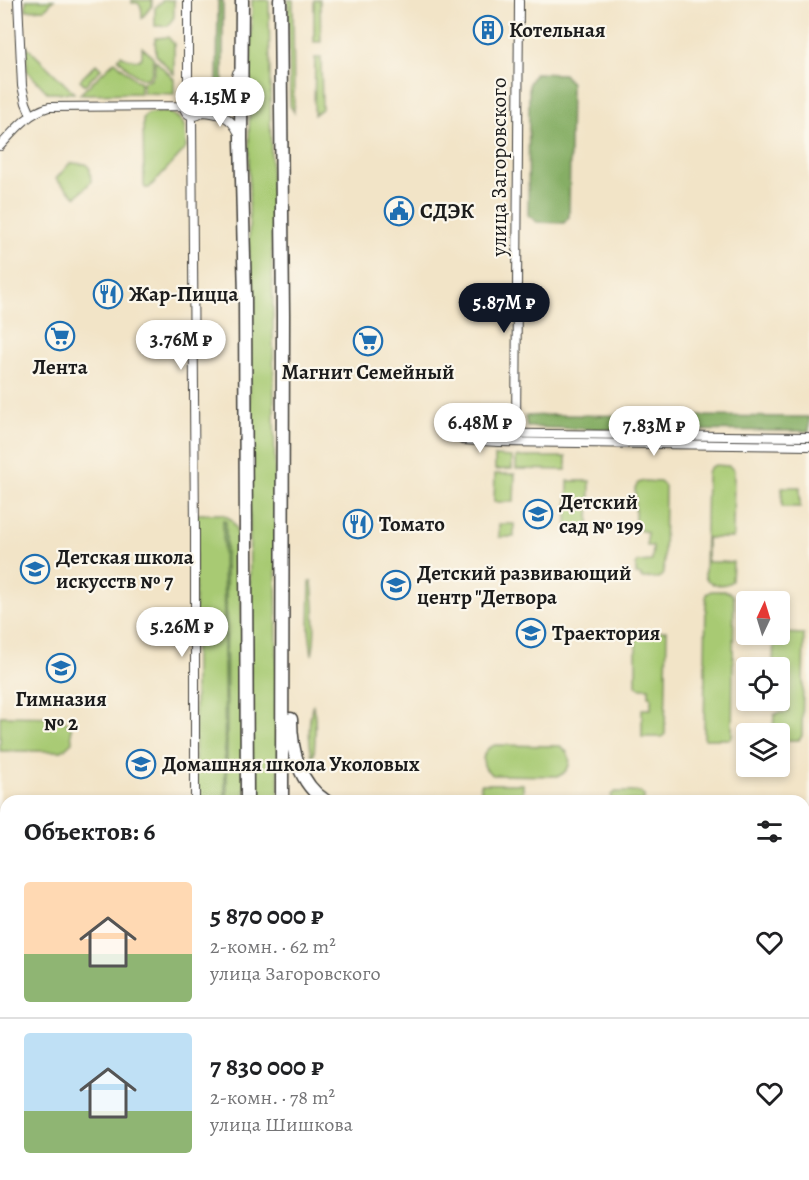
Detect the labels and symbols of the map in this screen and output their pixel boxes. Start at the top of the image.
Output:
building icon: Котельная [472,14,504,46]
place label: Котельная [509,16,605,44]
pin: 4.15M ₽ [165,77,275,128]
street label: улица Загоровского [485,77,513,258]
public building icon: СДЭК [383,195,415,227]
place label: СДЭК [420,197,474,225]
restaurant icon: Жар-Пицца [92,278,124,310]
place label: Жар-Пицца [129,280,238,308]
pin: 5.87M ₽ [449,283,559,334]
supermarket icon: Лента [44,320,76,352]
pin: 3.76M ₽ [126,320,236,371]
supermarket icon: Магнит Семейный [352,325,384,357]
place label: Лента [32,353,88,381]
place label: Магнит Семейный [281,358,455,386]
pin: 6.48M ₽ [425,403,535,454]
pin: 7.83M ₽ [599,406,709,457]
place label: Детский сад № 199 [559,488,644,540]
school or university icon: Детский сад № 199 [522,498,554,530]
restaurant icon: Томато [342,508,374,540]
place label: Томато [379,510,445,538]
place label: Детская школа искусств № 7 [56,543,194,595]
school or university icon: Детская школа искусств № 7 [19,553,51,585]
place label: Детский развивающий центр "Детвора [417,559,631,611]
school or university icon: Детский развивающий центр "Детвора [380,569,412,601]
north arrow [736,591,790,645]
pin: 5.26M ₽ [127,607,237,658]
school or university icon: Траектория [515,617,547,649]
place label: Траектория [552,619,660,647]
school or university icon: Гимназия № 2 [45,652,77,684]
place label: Гимназия № 2 [15,685,107,737]
school or university icon: Домашняя школа Уколовых [125,748,157,780]
place label: Домашняя школа Уколовых [162,750,420,778]

